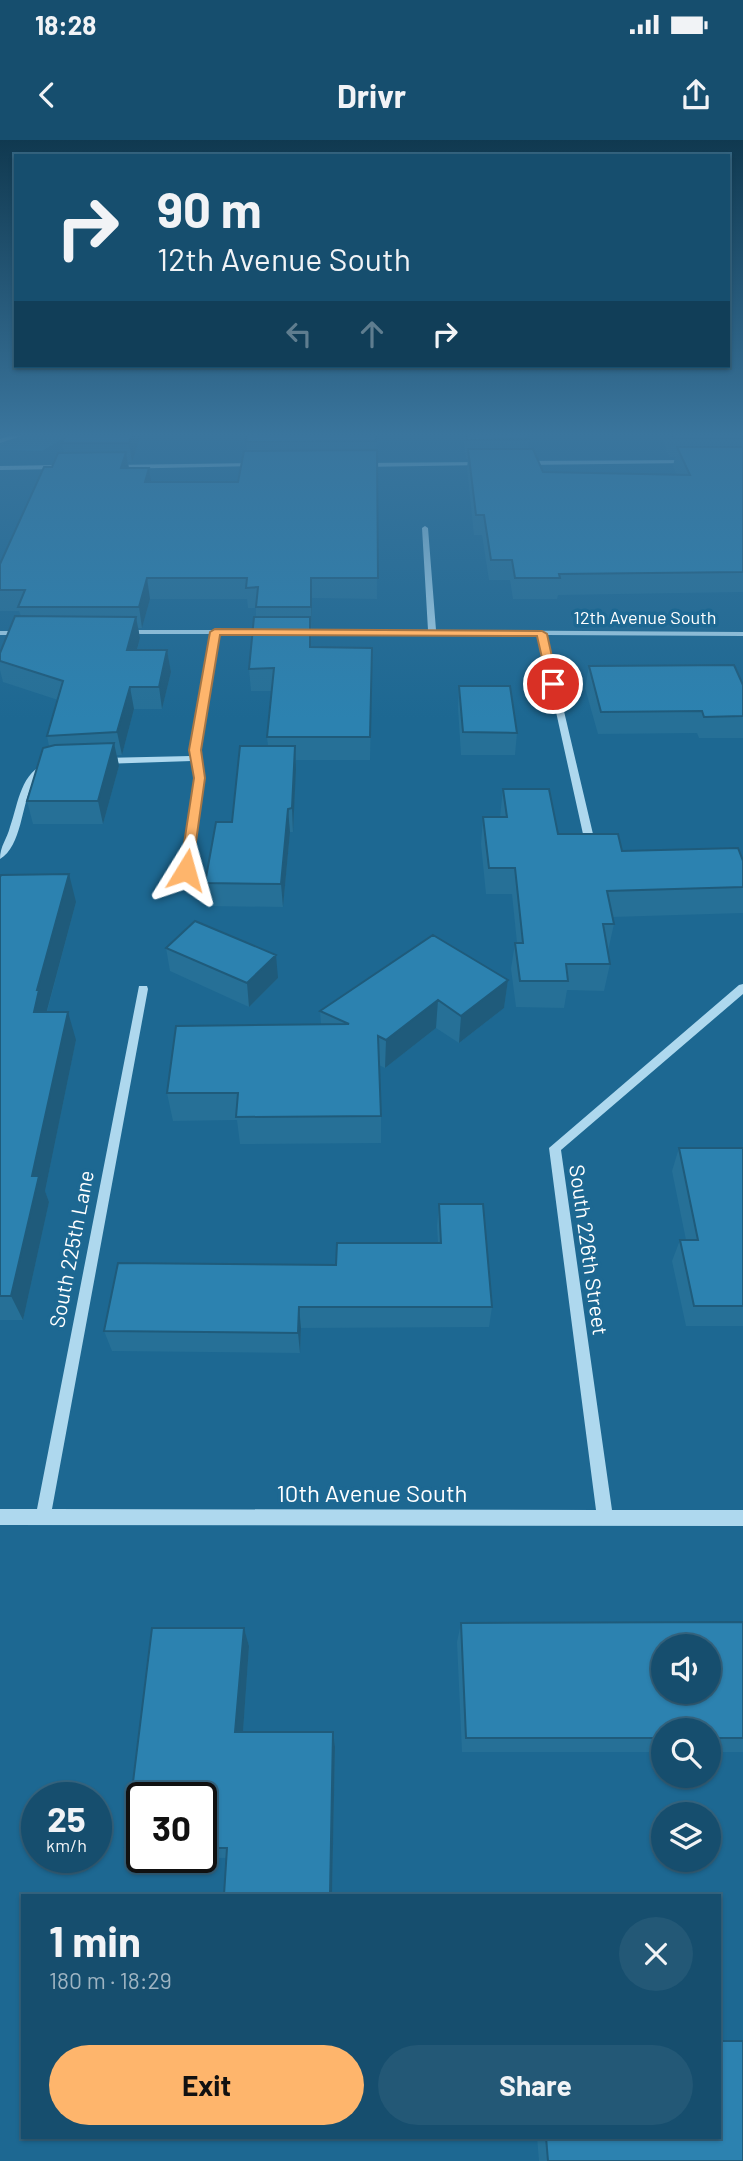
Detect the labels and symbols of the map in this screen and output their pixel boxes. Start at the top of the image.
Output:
street label: 12th Avenue South [574,606,716,628]
pin [523,654,583,714]
position arrow [149,833,223,907]
street label: South 226th Street [565,1163,614,1337]
street label: South 225th Lane [43,1168,98,1329]
street label: 10th Avenue South [276,1478,468,1507]
speed limit sign: 30 [126,1782,217,1873]

